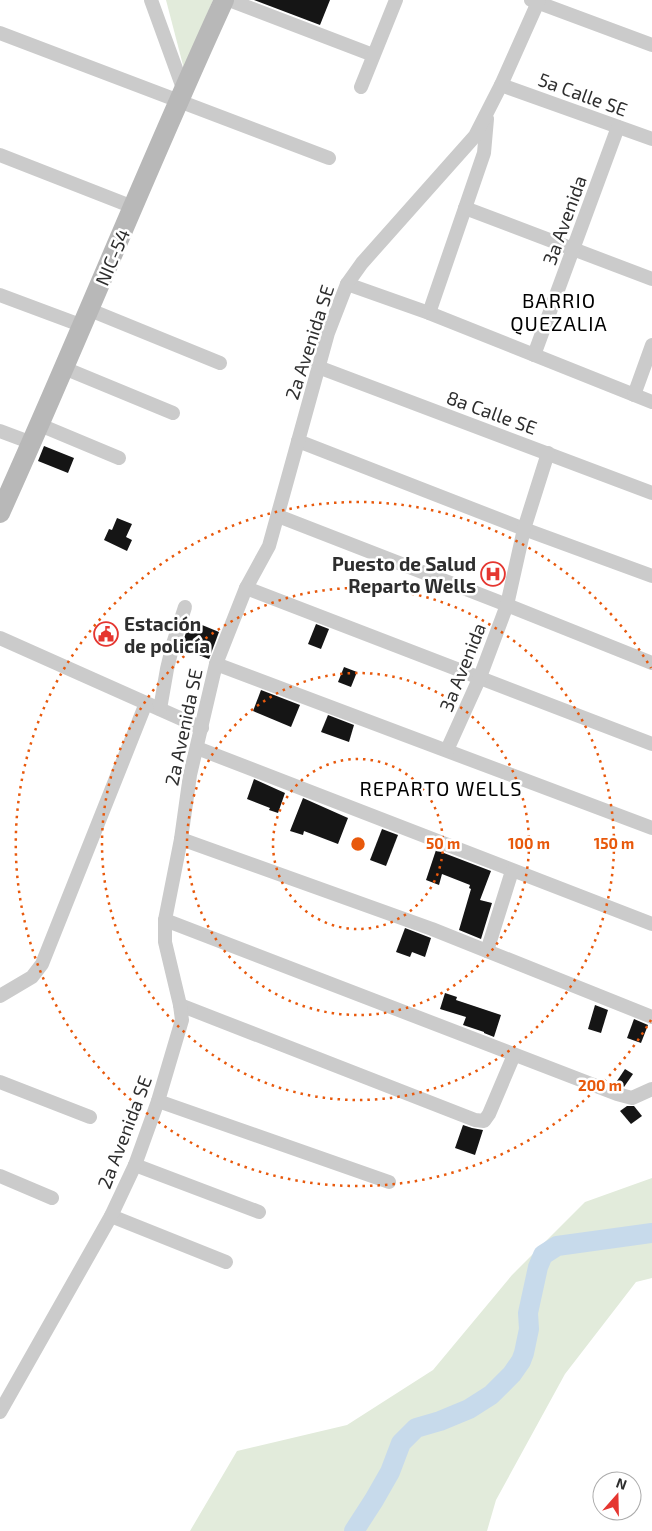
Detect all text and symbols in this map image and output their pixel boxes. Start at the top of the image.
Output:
street label: 5a Calle SE [535,67,631,121]
street label: 3a Avenida [537,172,591,268]
street label: NIC-54 [90,225,134,289]
street label: 2a Avenida SE [280,282,338,402]
district label: BARRIO QUEZALIA [510,288,608,335]
street label: 8a Calle SE [444,385,540,439]
place label: Puesto de Salud Reparto Wells [332,552,476,597]
hospital icon: Puesto de Salud Reparto Wells [480,561,506,587]
place label: Estación de policía [124,612,210,657]
street label: 3a Avenida [434,619,490,715]
public building icon: Estación de policía [93,621,119,647]
street label: 2a Avenida SE [159,666,207,788]
district label: REPARTO WELLS [359,776,523,800]
text: 50 m [426,834,460,852]
text: 100 m [508,834,550,852]
text: 150 m [594,834,634,852]
centre of rings [349,835,367,853]
street label: 2a Avenida SE [92,1072,156,1192]
text: 200 m [578,1076,622,1094]
north arrow [592,1471,642,1521]
text: N [614,1474,629,1493]

